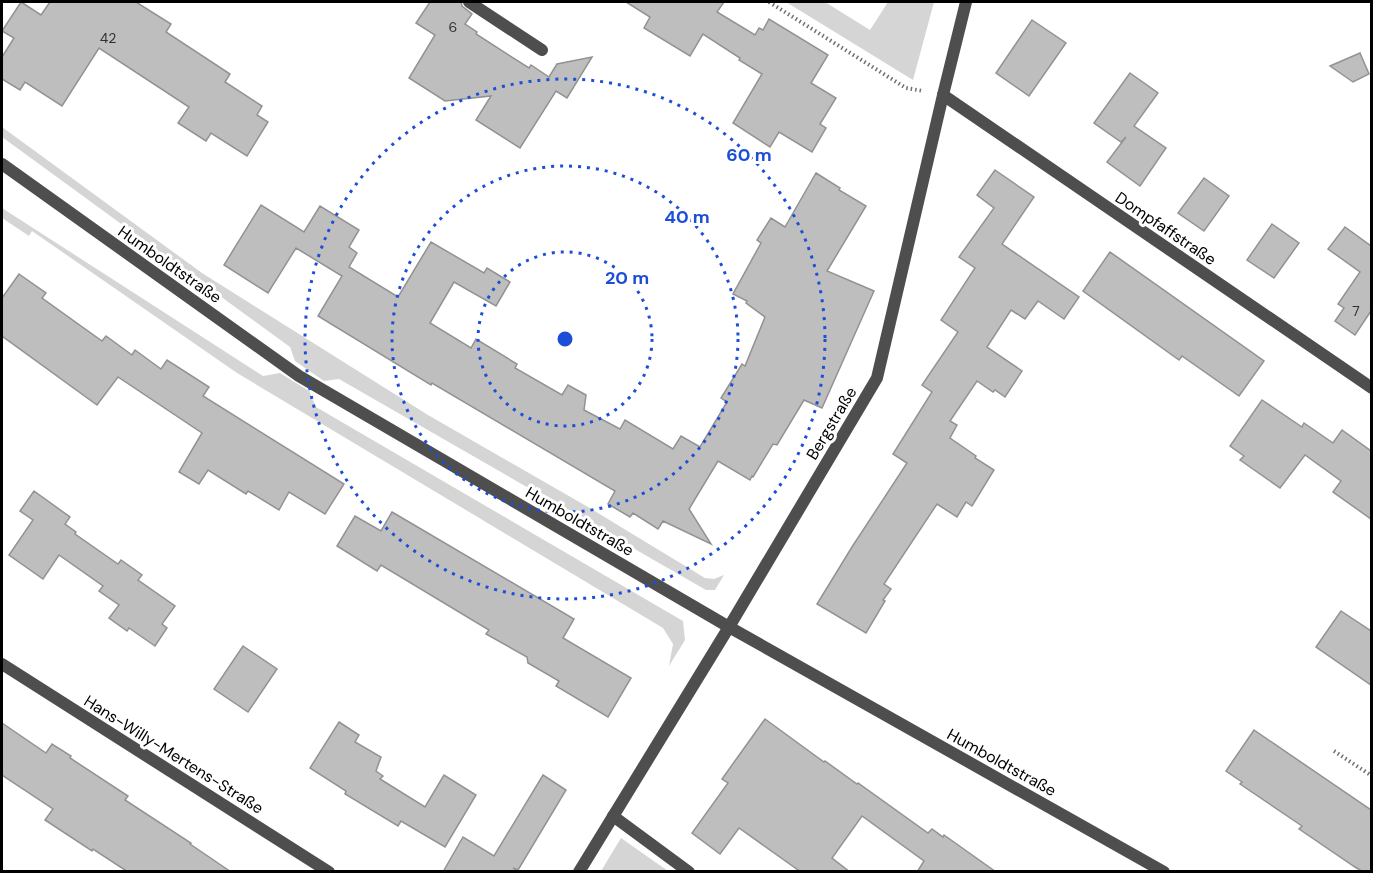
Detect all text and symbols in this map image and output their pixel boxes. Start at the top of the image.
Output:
house number: 6 [449,18,457,36]
house number: 42 [100,29,116,47]
text: 60 m [726,143,772,167]
street label: Dompfaffstraße [1111,187,1220,270]
text: 40 m [664,205,710,229]
street label: Humboldtstraße [114,221,226,308]
text: 20 m [605,266,649,290]
house number: 7 [1352,302,1360,320]
centre of rings [555,329,575,349]
street label: Bergstraße [801,383,861,464]
street label: Humboldtstraße [522,482,638,561]
street label: Hans-Willy-Mertens-Straße [80,690,267,818]
street label: Humboldtstraße [943,724,1060,801]

